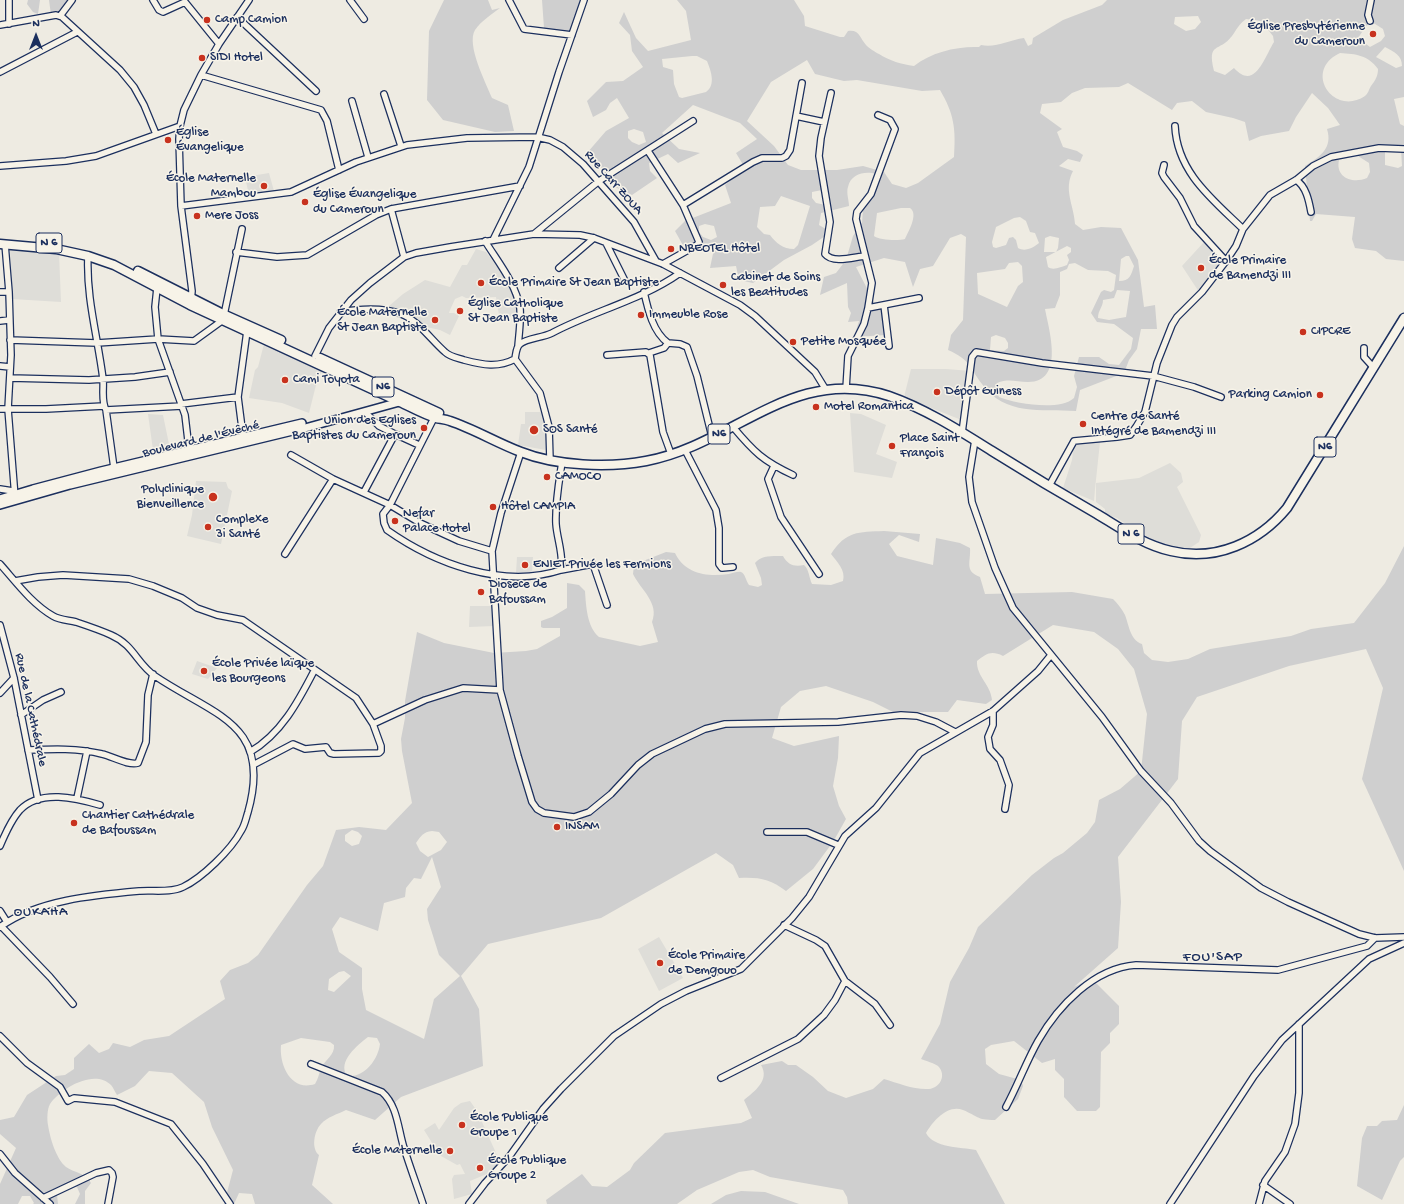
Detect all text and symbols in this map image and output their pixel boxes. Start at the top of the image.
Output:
place label: Camp Camion [215,12,287,28]
marker: Camp Camion [202,15,212,25]
north arrow [16,16,56,56]
text: N [32,18,40,30]
place label: Église Presbytérienne du Cameroun [1248,19,1365,50]
marker: Église Presbytérienne du Cameroun [1368,29,1378,39]
place label: SIDI Hotel [210,50,263,66]
marker: SIDI Hotel [197,53,207,63]
place label: Église Évangelique [176,125,244,156]
marker: Église Évangelique [163,135,173,145]
street label: Rue Carr ZOUA [580,148,646,218]
place label: École Maternelle Mambou [166,171,256,202]
marker: École Maternelle Mambou [259,181,269,191]
place label: Église Évangelique du Cameroun [313,187,416,218]
marker: Église Évangelique du Cameroun [300,197,310,207]
place label: Mere Joss [205,208,258,224]
marker: Mere Joss [192,211,202,221]
road number: N 6 [36,233,62,253]
place label: NBEOTEL Hôtel [679,241,760,257]
marker: NBEOTEL Hôtel [666,244,676,254]
place label: École Primaire de Bamendzi III [1209,253,1291,284]
marker: École Primaire de Bamendzi III [1196,263,1206,273]
place label: Cabinet de Soins les Beatitudes [731,270,820,301]
place label: École Primaire St Jean Baptiste [489,275,659,291]
marker: École Primaire St Jean Baptiste [476,278,486,288]
marker: Cabinet de Soins les Beatitudes [718,280,728,290]
place label: Église Catholique St Jean Baptiste [468,296,563,327]
place label: École Maternelle St Jean Baptiste [337,305,427,336]
marker: Église Catholique St Jean Baptiste [455,306,465,316]
place label: Immeuble Rose [649,307,728,323]
marker: Immeuble Rose [636,310,646,320]
marker: École Maternelle St Jean Baptiste [430,315,440,325]
place label: CIPCRE [1311,324,1350,340]
marker: CIPCRE [1298,327,1308,337]
place label: Petite Mosquée [801,334,886,350]
marker: Petite Mosquée [788,337,798,347]
place label: Cami Toyota [293,372,360,388]
marker: Cami Toyota [280,375,290,385]
road number: N6 [372,377,394,397]
place label: Dépôt Guiness [945,384,1021,400]
marker: Dépôt Guiness [932,387,942,397]
place label: Parking Camion [1229,387,1312,403]
marker: Parking Camion [1315,390,1325,400]
place label: Motel Romantica [824,399,914,415]
marker: Motel Romantica [811,402,821,412]
place label: Centre de Santé Intégré de Bamendzi III [1091,409,1216,440]
place label: Union des Eglises Baptistes du Cameroun [292,413,416,444]
street label: Boulevard de l'Évêché [141,418,261,462]
marker: Centre de Santé Intégré de Bamendzi III [1078,419,1088,429]
place label: SOS Santé [543,422,597,438]
marker: Union des Eglises Baptistes du Cameroun [419,423,429,433]
marker: SOS Santé [528,424,540,436]
road number: N6 [708,424,730,444]
place label: Place Saint François [900,431,959,462]
road number: N6 [1314,437,1336,457]
marker: Place Saint François [887,441,897,451]
place label: CAMOCO [555,469,601,485]
marker: CAMOCO [542,472,552,482]
place label: Polyclinique Bienveillence [137,482,204,513]
marker: Polyclinique Bienveillence [207,491,219,503]
place label: Hôtel CAMPIA [501,499,575,515]
marker: Hôtel CAMPIA [488,502,498,512]
place label: Nefar Palace Hotel [403,506,471,537]
place label: Complexe 3i Santé [216,512,269,543]
marker: Nefar Palace Hotel [390,516,400,526]
marker: Complexe 3i Santé [203,522,213,532]
road number: N 6 [1118,524,1144,544]
place label: ENIET Privée les Fermions [533,557,671,573]
marker: ENIET Privée les Fermions [520,560,530,570]
place label: Diosece de Bafoussam [489,577,547,608]
marker: Diosece de Bafoussam [476,587,486,597]
street label: Rue de la Cathédrale [10,652,50,768]
place label: École Privée laïque les Bourgeons [212,656,314,687]
marker: École Privée laïque les Bourgeons [199,666,209,676]
place label: Chantier Cathédrale de Bafoussam [82,808,194,839]
marker: Chantier Cathédrale de Bafoussam [69,818,79,828]
place label: INSAM [565,819,599,835]
marker: INSAM [552,822,562,832]
district label: OUKAHA [14,905,68,921]
place label: École Primaire de Demgouo [668,948,745,979]
district label: FOU'SAP [1183,949,1243,967]
marker: École Primaire de Demgouo [655,958,665,968]
place label: École Publique Groupe 1 [470,1110,548,1141]
marker: École Publique Groupe 1 [457,1120,467,1130]
place label: École Maternelle [352,1143,442,1159]
marker: École Maternelle [445,1146,455,1156]
place label: École Publique Groupe 2 [488,1153,566,1184]
marker: École Publique Groupe 2 [475,1163,485,1173]

